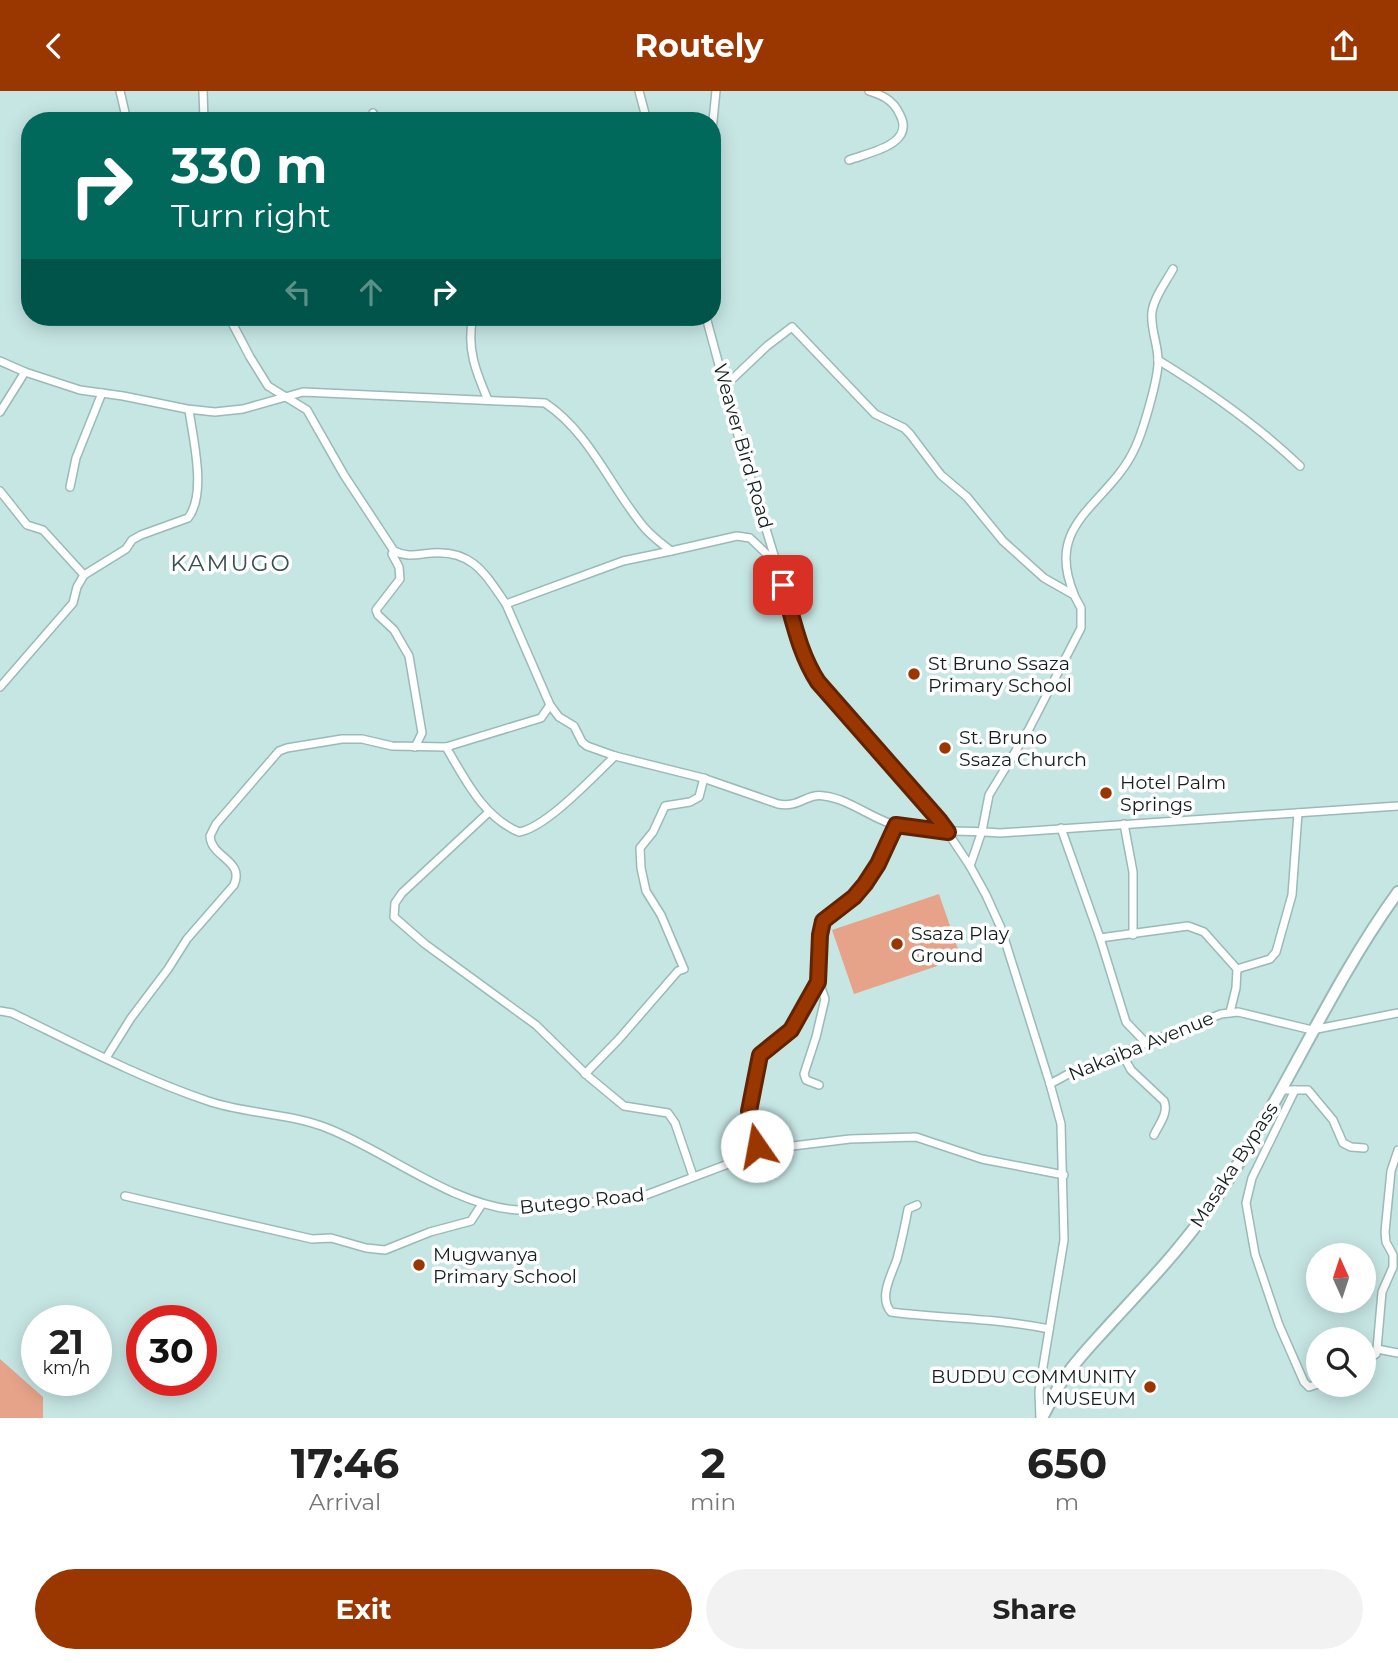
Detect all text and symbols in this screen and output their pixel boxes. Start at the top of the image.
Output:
text: Routely [635,26,763,65]
icon: back [35,27,73,65]
icon: share [1325,27,1363,65]
text: 330 m [171,136,327,195]
icon: right [56,140,147,231]
text: Turn right [171,196,331,235]
icon: left [279,273,317,311]
icon: ahead [352,273,390,311]
icon: right [425,273,463,311]
street label: Weaver Bird Road [708,361,778,531]
district label: KAMUGO [170,549,292,577]
pin [753,555,813,615]
icon: arrive [764,566,802,604]
place label: St Bruno Ssaza Primary School [928,652,1072,697]
marker: St Bruno Ssaza Primary School [906,666,922,682]
place label: St. Bruno Ssaza Church [959,726,1087,771]
marker: St. Bruno Ssaza Church [937,740,953,756]
place label: Hotel Palm Springs [1120,771,1226,816]
marker: Hotel Palm Springs [1098,785,1114,801]
place label: Ssaza Play Ground [911,922,1010,967]
marker: Ssaza Play Ground [889,936,905,952]
street label: Nakaiba Avenue [1065,1006,1217,1086]
street label: Masaka Bypass [1185,1098,1283,1232]
position arrow [720,1109,794,1183]
street label: Butego Road [518,1183,646,1219]
place label: Mugwanya Primary School [433,1243,577,1288]
north arrow [1306,1243,1376,1313]
map controls [1306,1243,1376,1397]
marker: Mugwanya Primary School [411,1257,427,1273]
speed limit sign: 30 [126,1305,217,1396]
text: 21 [49,1320,84,1363]
button: search [1306,1327,1376,1397]
text: km/h [42,1357,91,1379]
place label: BUDDU COMMUNITY MUSEUM [931,1365,1137,1410]
marker: BUDDU COMMUNITY MUSEUM [1142,1379,1158,1395]
text: 17:46 [291,1437,399,1489]
text: 2 [701,1437,725,1489]
text: 650 [1027,1437,1107,1489]
text: Arrival [309,1488,381,1516]
text: min [690,1488,736,1516]
text: m [1055,1488,1079,1516]
button: Exit [35,1569,692,1649]
button: Share [706,1569,1363,1649]

